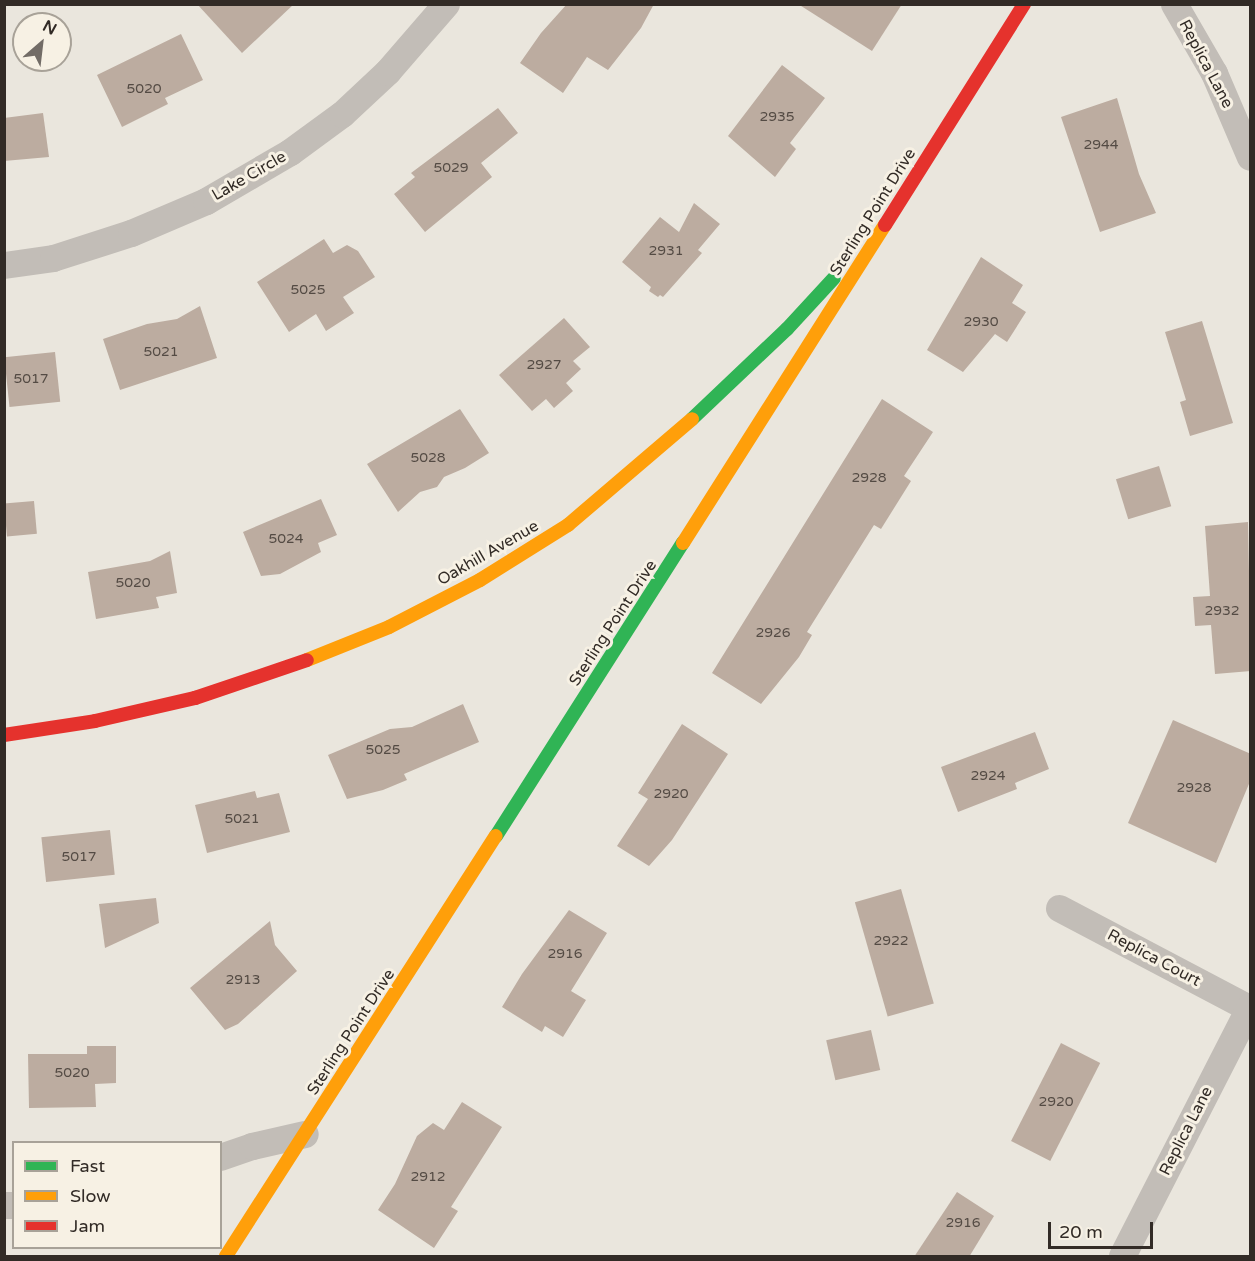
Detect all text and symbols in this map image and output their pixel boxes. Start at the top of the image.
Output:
north arrow [12,12,72,72]
text: N [39,16,60,40]
street label: Replica Lane [1175,17,1237,111]
house number: 5020 [126,81,162,97]
house number: 2935 [759,109,795,125]
house number: 2944 [1083,137,1119,153]
street label: Sterling Point Drive [826,145,920,279]
street label: Lake Circle [208,147,290,205]
house number: 5029 [433,160,469,176]
house number: 2931 [648,243,684,259]
house number: 5025 [290,282,326,298]
house number: 2930 [963,314,999,330]
house number: 5021 [143,344,179,360]
house number: 2927 [526,357,562,373]
house number: 5017 [13,371,49,387]
house number: 5028 [410,450,446,466]
house number: 2928 [851,470,887,486]
street label: Oakhill Avenue [434,516,542,590]
house number: 5024 [268,531,304,547]
street label: Sterling Point Drive [565,556,661,690]
house number: 5020 [115,575,151,591]
house number: 2932 [1204,603,1240,619]
house number: 2926 [755,625,791,641]
house number: 5025 [365,742,401,758]
house number: 2924 [970,768,1006,784]
house number: 2928 [1176,780,1212,796]
house number: 2920 [653,786,689,802]
house number: 5021 [224,811,260,827]
house number: 5017 [61,849,97,865]
street label: Replica Court [1104,925,1204,991]
house number: 2922 [873,933,909,949]
house number: 2916 [547,946,583,962]
street label: Sterling Point Drive [303,965,399,1099]
house number: 2913 [225,972,261,988]
house number: 5020 [54,1065,90,1081]
street label: Replica Lane [1155,1083,1217,1179]
house number: 2920 [1038,1094,1074,1110]
legend [12,1141,222,1249]
text: Fast [70,1155,105,1177]
house number: 2912 [410,1169,446,1185]
text: Slow [70,1185,111,1207]
scale bar [1051,1210,1156,1248]
text: Jam [70,1215,105,1237]
house number: 2916 [945,1215,981,1231]
text: 20 m [1059,1221,1103,1243]

